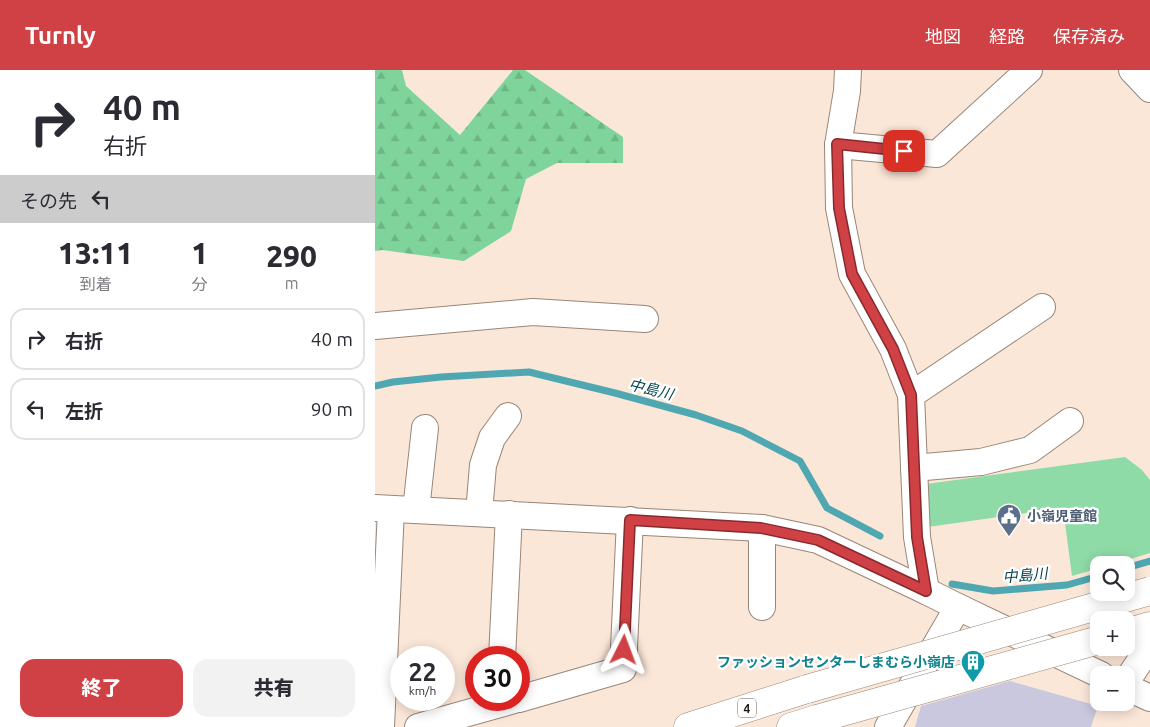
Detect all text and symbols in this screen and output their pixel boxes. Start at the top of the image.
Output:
text: Turnly [25,22,96,49]
text: 地図 [925,26,961,46]
text: 経路 [989,26,1025,46]
text: 保存済み [1053,26,1125,46]
text: 40 m [103,87,181,127]
icon: right [20,90,85,155]
pin [883,130,925,172]
text: 右折 [103,133,147,158]
icon: arrive [890,137,918,165]
icon: left [87,185,115,213]
text: その先 [20,190,77,212]
text: 13:11 [58,236,133,270]
text: 1 [191,236,208,270]
text: 290 [266,239,317,273]
text: m [285,274,298,292]
text: 到着 [80,275,112,293]
text: 分 [192,275,208,293]
icon: right [22,325,50,353]
text: 40 m [311,328,353,350]
text: 右折 [65,330,103,352]
water label: 中島川 [627,375,677,403]
icon: left [22,395,50,423]
text: 90 m [311,398,353,420]
text: 左折 [65,400,103,422]
public building icon: 小嶺児童館 [996,503,1022,537]
place label: 小嶺児童館 [1027,508,1097,524]
map controls [1090,556,1135,711]
button: search [1090,556,1135,601]
water label: 中島川 [1002,564,1050,585]
button: + [1090,611,1135,656]
position arrow [597,623,649,675]
speed limit sign: 30 [465,646,530,711]
building icon: ファッションセンターしまむら小嶺店 [960,649,986,683]
place label: ファッションセンターしまむら小嶺店 [717,654,955,670]
text: 22 [408,658,437,686]
button: 終了 [20,659,183,717]
button: 共有 [193,659,355,717]
button: − [1090,666,1135,711]
text: km/h [409,684,436,697]
road number: 4 [738,698,756,718]

